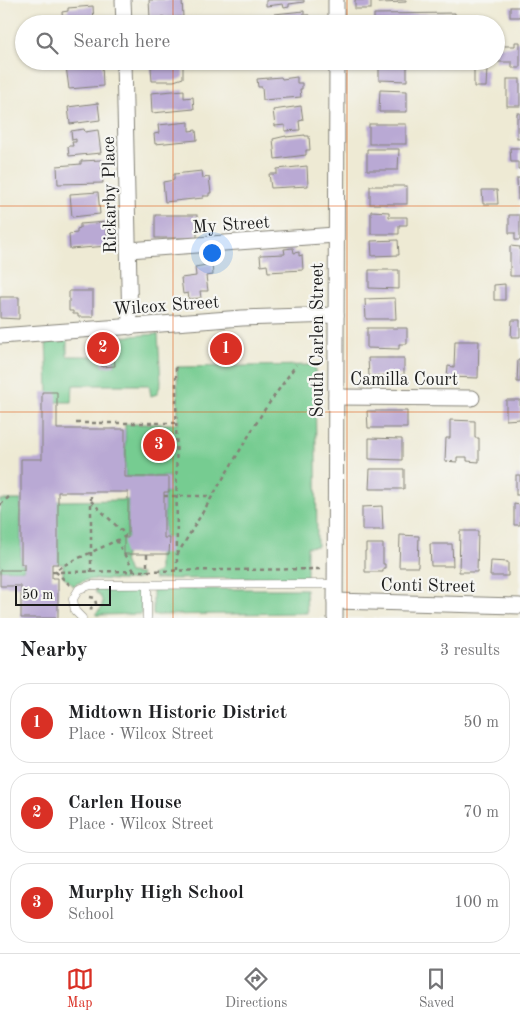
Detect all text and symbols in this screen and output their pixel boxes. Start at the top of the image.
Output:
search box [15,15,505,70]
icon: search [33,29,61,57]
text: Search here [73,33,170,52]
street label: Rickarby Place [100,136,120,254]
street label: My Street [192,213,270,237]
your location [199,240,225,266]
street label: South Carlen Street [309,263,327,417]
street label: Wilcox Street [112,293,220,319]
pin: 2 [87,329,119,367]
pin: 1 [210,330,242,368]
street label: Camilla Court [350,371,458,389]
pin: 3 [143,426,175,464]
street label: Conti Street [381,576,475,596]
scale bar [15,583,111,606]
text: 50 m [22,588,53,602]
text: Nearby [20,640,88,661]
text: 3 results [440,643,500,659]
text: Midtown Historic District [68,704,287,723]
text: 1 [32,715,42,731]
text: 50 m [463,715,499,731]
text: Place · Wilcox Street [68,727,214,743]
text: Carlen House [68,794,182,813]
text: 2 [32,805,42,821]
text: 70 m [463,805,499,821]
text: Place · Wilcox Street [68,817,214,833]
text: Murphy High School [68,884,244,903]
text: 3 [32,895,42,911]
text: 100 m [454,895,499,911]
text: School [68,907,114,923]
tab: Map [66,965,94,1012]
tab: Directions [225,965,287,1012]
tab: Saved [419,965,454,1012]

